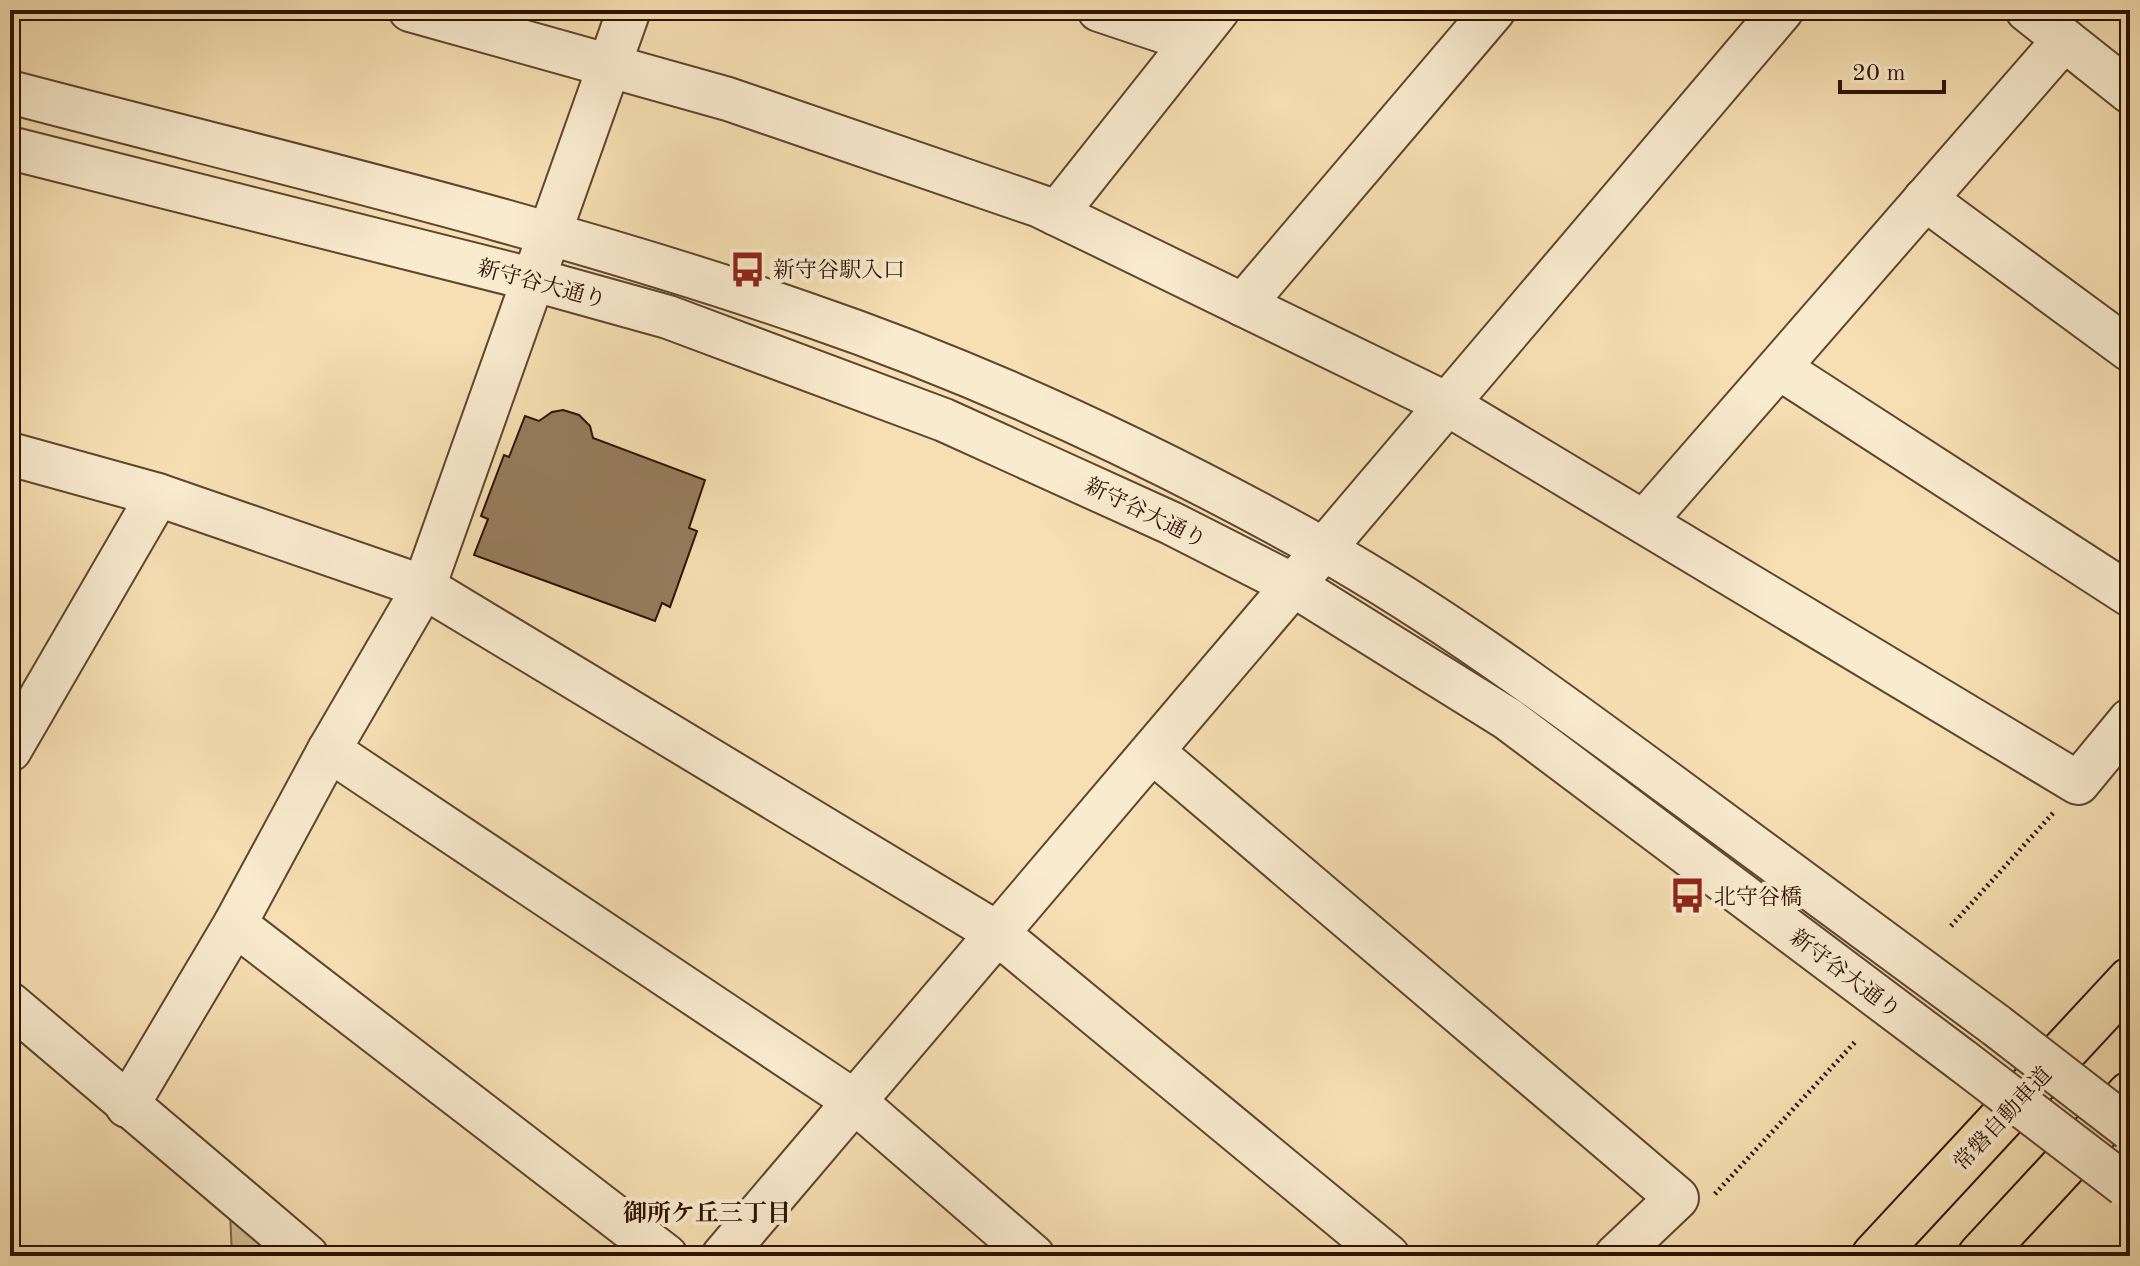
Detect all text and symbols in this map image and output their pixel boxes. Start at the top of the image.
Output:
scale bar [1840,44,1944,94]
text: 20 m [1852,62,1906,86]
bus stop icon: 新守谷駅入口 [728,250,766,288]
street label: 新守谷大通り [475,255,609,313]
place label: 新守谷駅入口 [773,258,905,282]
street label: 新守谷大通り [1081,473,1210,553]
bus stop icon: 北守谷橋 [1669,877,1707,915]
place label: 北守谷橋 [1714,885,1802,909]
street label: 新守谷大通り [1785,924,1905,1023]
street label: 常磐自動車道 [1949,1062,2057,1175]
district label: 御所ケ丘三丁目 [623,1200,791,1227]

